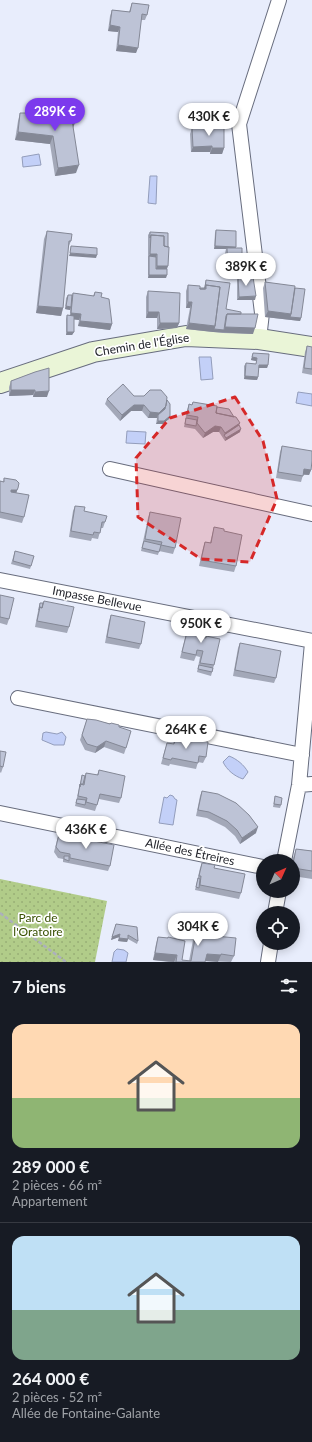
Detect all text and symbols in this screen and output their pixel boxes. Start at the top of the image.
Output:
pin: 289K € [22,98,88,132]
text: 289K € [34,103,76,119]
pin: 430K € [176,103,242,137]
text: 430K € [188,108,230,124]
pin: 389K € [213,253,279,287]
text: 389K € [225,258,267,274]
street label: Chemin de l'Église [94,330,190,359]
street label: Impasse Bellevue [51,582,143,615]
pin: 950K € [168,610,234,644]
text: 950K € [180,615,222,631]
pin: 264K € [153,716,219,750]
text: 264K € [165,721,207,737]
pin: 436K € [53,816,119,850]
text: 436K € [65,821,107,837]
street label: Allée des Étreires [144,835,236,868]
north arrow [256,854,300,898]
map controls [256,854,300,950]
button: locate [256,906,300,950]
park label: Parc de l'Oratoire [13,910,63,939]
pin: 304K € [165,913,231,947]
text: 304K € [177,918,219,934]
icon: filters [278,975,300,997]
text: 7 biens [12,976,66,997]
icon: home [120,1050,192,1122]
text: 289 000 € [12,1156,89,1177]
text: 2 pièces · 66 m² [12,1177,102,1193]
text: Appartement [12,1193,87,1209]
icon: home [120,1262,192,1334]
text: 264 000 € [12,1368,89,1389]
text: 2 pièces · 52 m² [12,1389,102,1405]
text: Allée de Fontaine-Galante [12,1405,160,1421]

